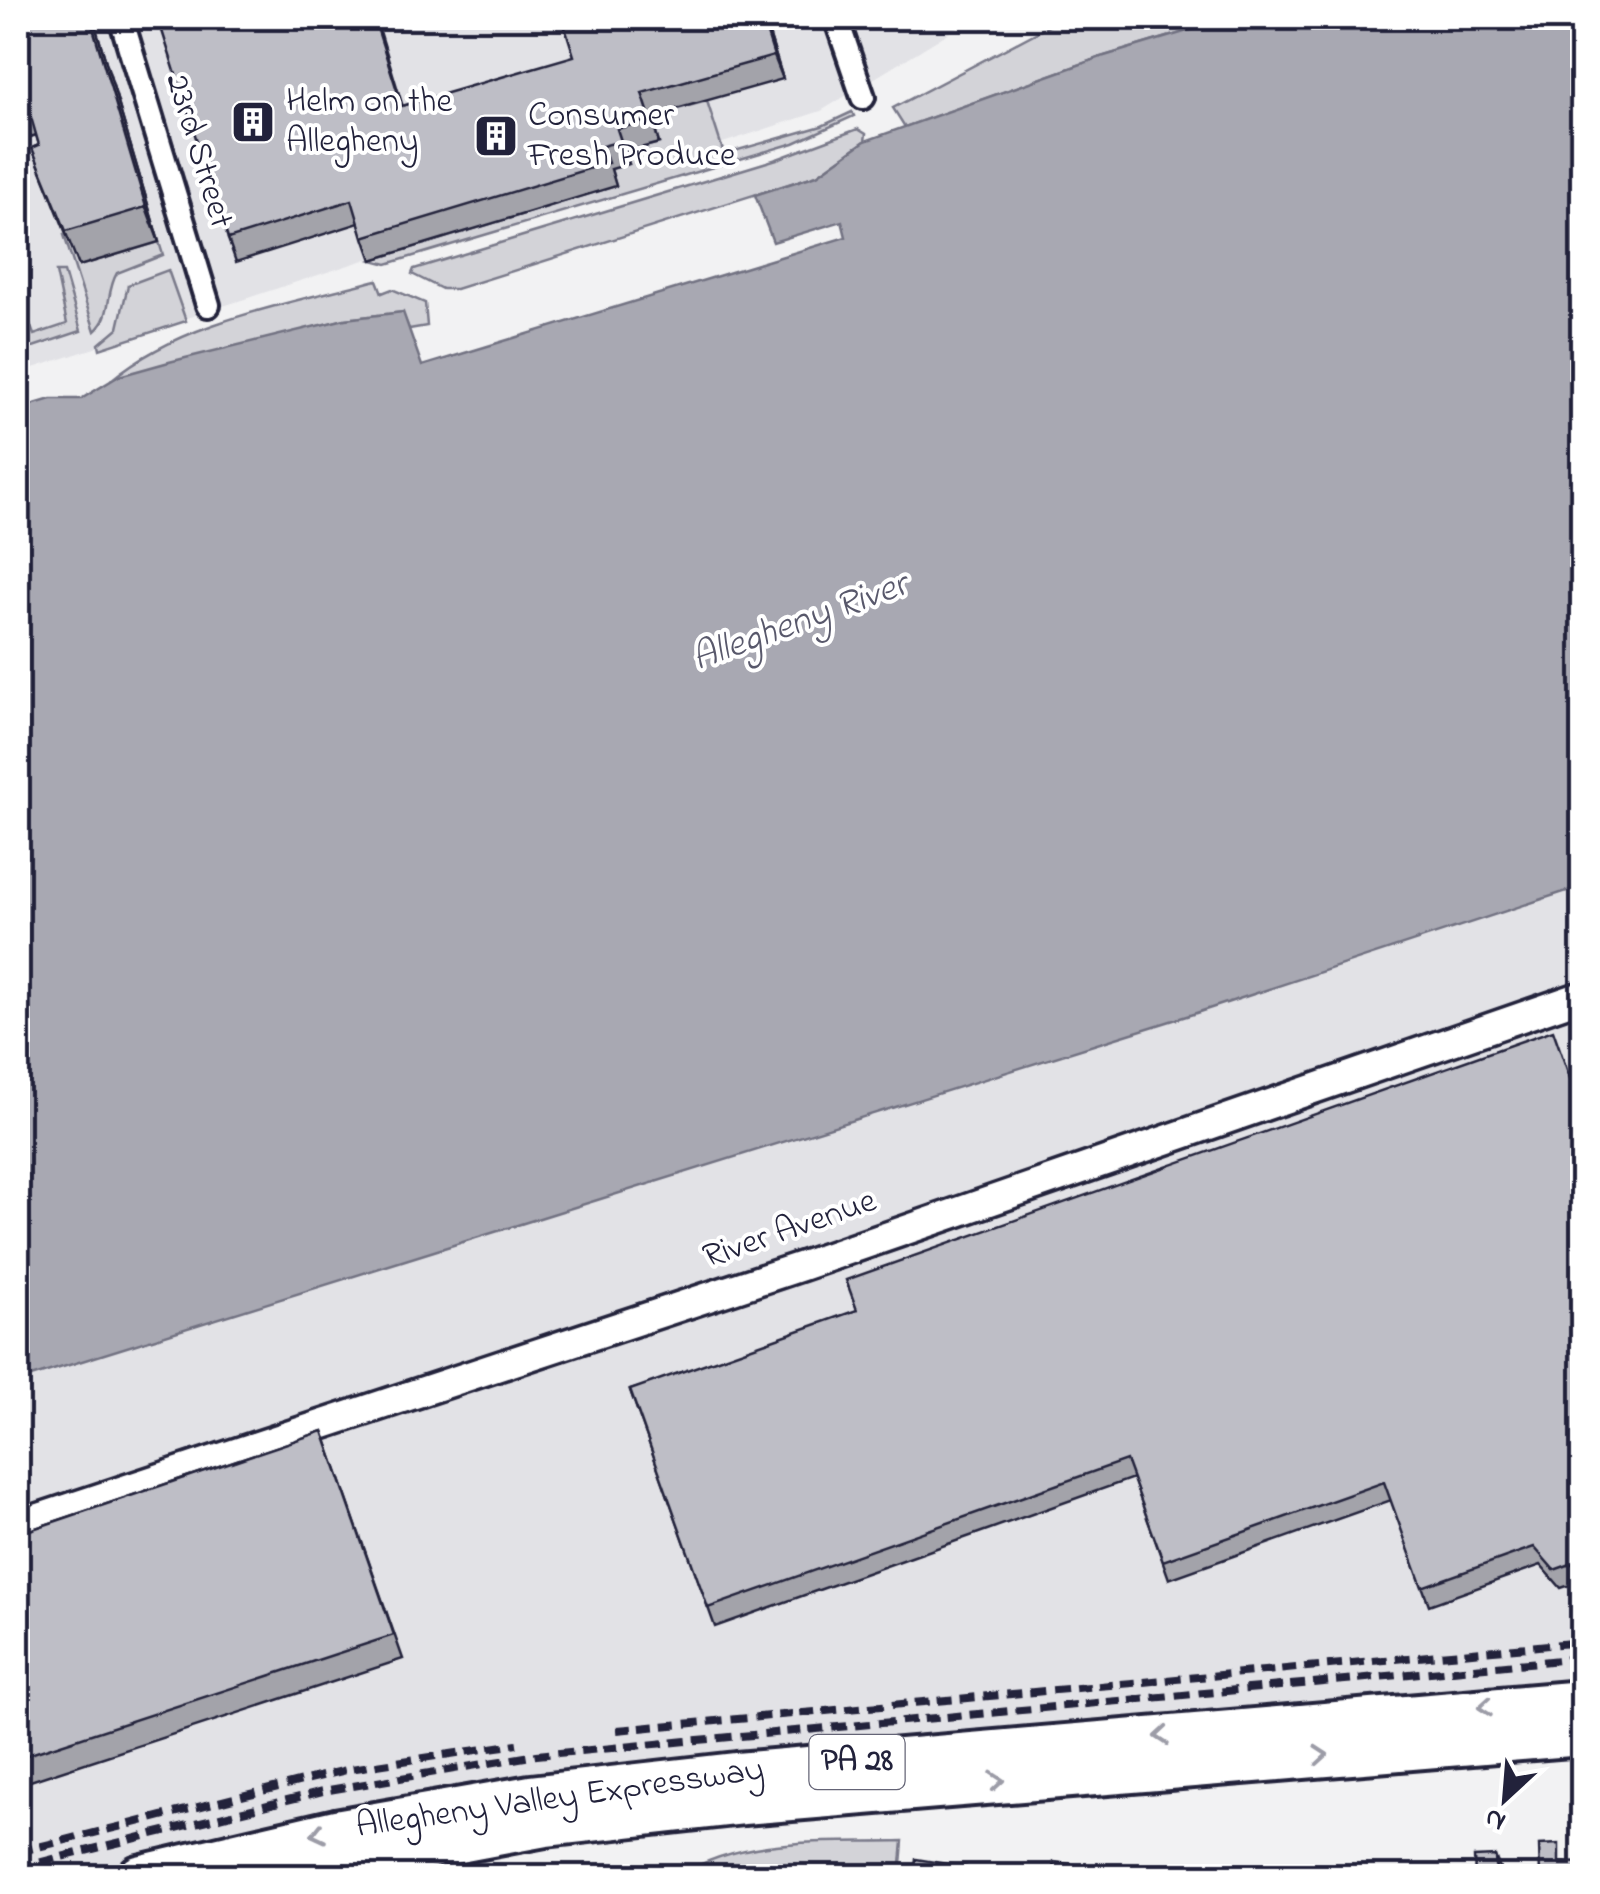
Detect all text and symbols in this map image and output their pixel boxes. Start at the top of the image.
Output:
street label: 23rd Street [150,67,246,235]
place label: Helm on the Allegheny [286,77,452,168]
place label: Consumer Fresh Produce [527,91,736,182]
building icon: Helm on the Allegheny [230,99,276,145]
building icon: Consumer Fresh Produce [473,113,519,159]
water label: Allegheny River [684,557,920,688]
street label: River Avenue [697,1176,884,1283]
one-way arrow [1477,1695,1493,1717]
one-way arrow [1153,1724,1169,1746]
road number: PA 28 [810,1735,904,1789]
street label: Allegheny Valley Expressway [353,1745,767,1853]
one-way arrow [1314,1745,1330,1766]
north arrow [1455,1749,1555,1849]
one-way arrow [990,1771,1006,1793]
text: N [1478,1796,1513,1841]
one-way arrow [310,1822,327,1843]

